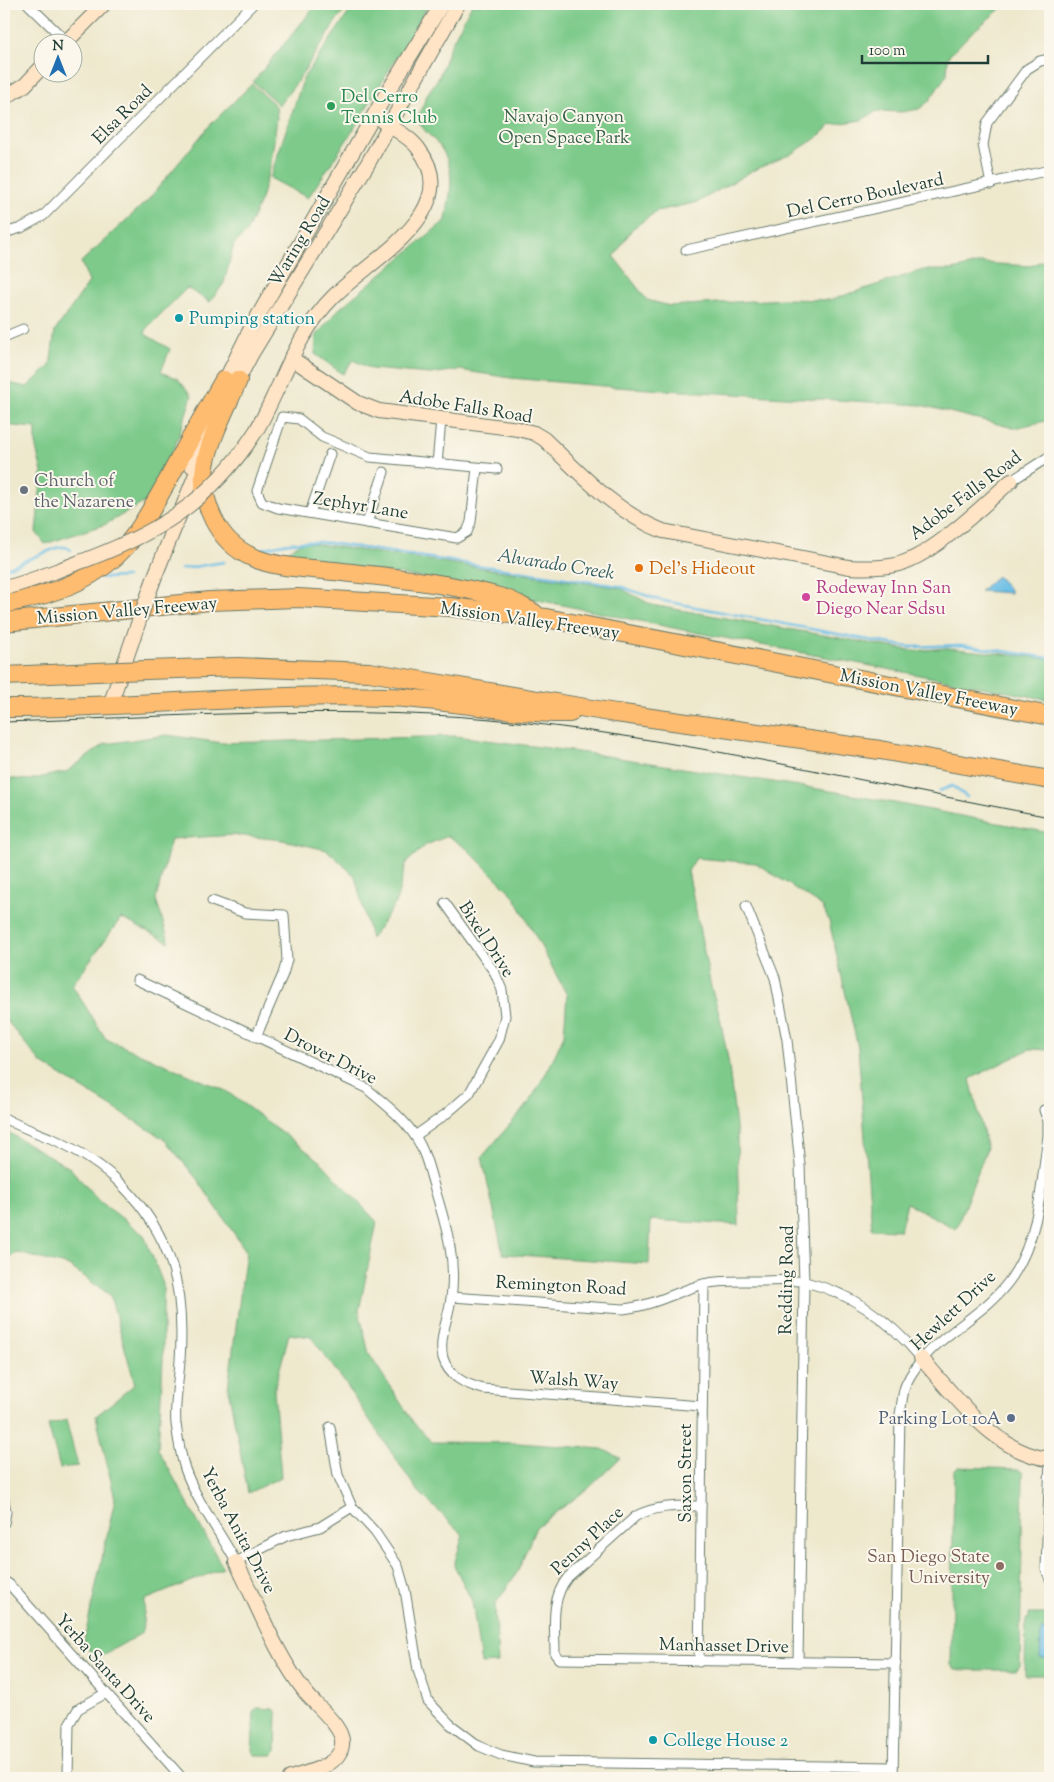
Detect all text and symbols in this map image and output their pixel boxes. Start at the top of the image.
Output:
north arrow [32,32,82,82]
scale bar [862,32,988,64]
text: N [52,37,64,57]
text: 100 m [869,41,906,62]
street label: Elsa Road [88,80,159,151]
place label: Del Cerro Tennis Club [341,85,437,132]
marker: Del Cerro Tennis Club [325,100,337,112]
park label: Navajo Canyon Open Space Park [498,105,630,152]
street label: Del Cerro Boulevard [785,168,946,226]
street label: Waring Road [263,191,338,293]
place label: Pumping station [189,307,316,333]
marker: Pumping station [173,312,185,324]
street label: Adobe Falls Road [397,385,534,431]
street label: Adobe Falls Road [905,446,1028,548]
place label: Church of the Nazarene [34,469,134,516]
marker: Church of the Nazarene [18,484,30,496]
street label: Zephyr Lane [311,487,410,527]
water label: Alvarado Creek [495,543,617,588]
place label: Del’s Hideout [649,557,756,583]
marker: Del’s Hideout [633,562,645,574]
place label: Rodeway Inn San Diego Near Sdsu [816,576,952,623]
street label: Mission Valley Freeway [36,591,219,633]
marker: Rodeway Inn San Diego Near Sdsu [800,591,812,603]
street label: Mission Valley Freeway [438,597,621,647]
street label: Mission Valley Freeway [837,664,1020,724]
street label: Bixel Drive [451,897,520,983]
street label: Drover Drive [279,1023,381,1092]
street label: Redding Road [774,1225,802,1335]
street label: Hewlett Drive [906,1265,1003,1358]
street label: Remington Road [495,1271,627,1303]
street label: Walsh Way [528,1366,620,1398]
place label: Parking Lot 10A [879,1407,1001,1433]
marker: Parking Lot 10A [1005,1412,1017,1424]
street label: Saxon Street [674,1423,700,1523]
street label: Yerba Anita Drive [193,1463,282,1599]
street label: Penny Place [546,1501,631,1582]
place label: San Diego State University [867,1545,990,1592]
marker: San Diego State University [994,1560,1006,1572]
street label: Yerba Santa Drive [48,1609,161,1730]
street label: Manhasset Drive [659,1633,789,1661]
place label: College House 2 [663,1729,789,1755]
marker: College House 2 [647,1734,659,1746]

